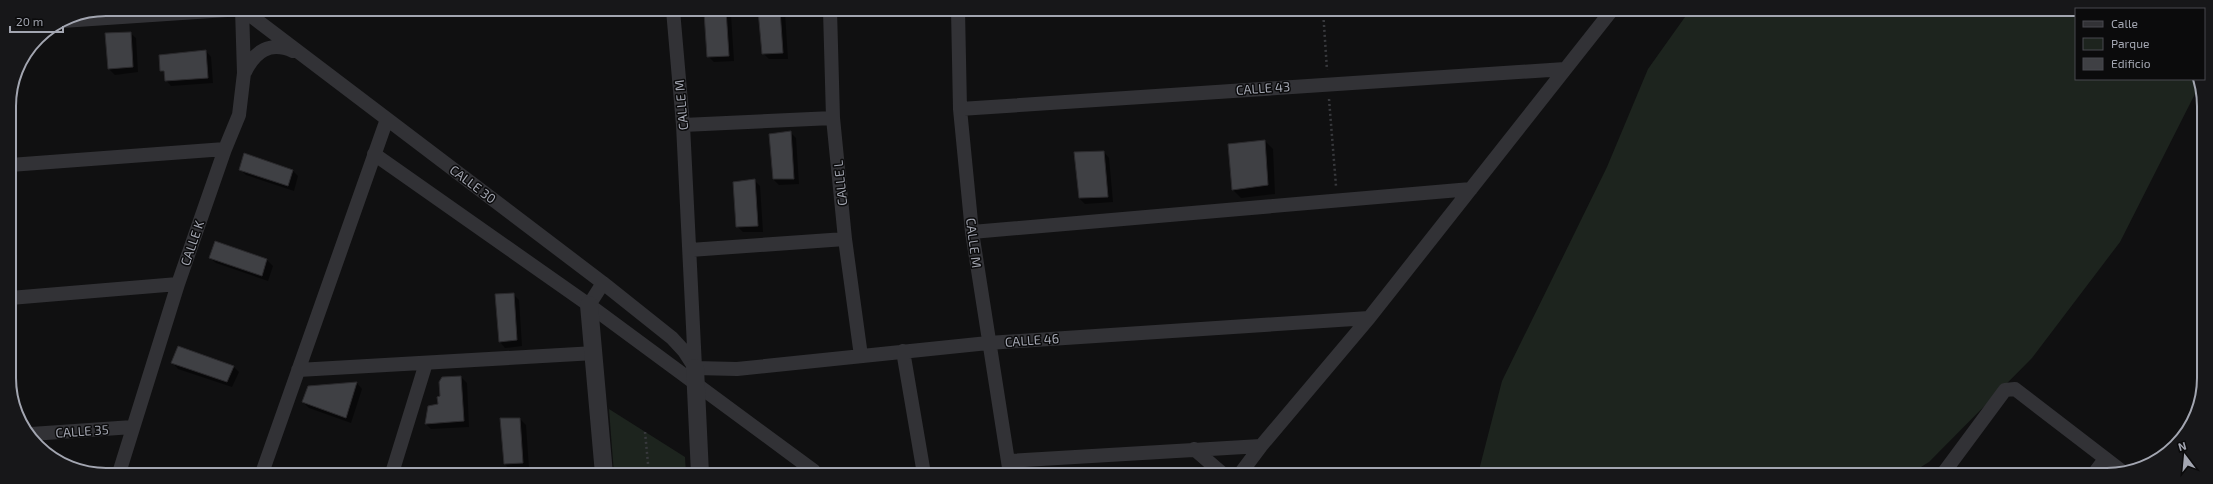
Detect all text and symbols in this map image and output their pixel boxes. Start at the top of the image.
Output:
scale bar [10,8,63,34]
legend [2075,8,2205,80]
text: 20 m [16,14,43,28]
text: Calle [2111,16,2138,30]
text: Parque [2111,36,2149,50]
text: Edificio [2111,56,2151,70]
street label: CALLE 43 [1235,78,1291,98]
street label: CALLE M [671,79,691,131]
street label: CALLE L [830,159,850,207]
street label: CALLE 30 [447,161,499,207]
street label: CALLE M [963,217,985,269]
street label: CALLE K [177,218,207,268]
street label: CALLE 46 [1004,330,1060,350]
street label: CALLE 35 [55,421,109,441]
north arrow [2165,436,2205,476]
text: N [2176,439,2188,453]

